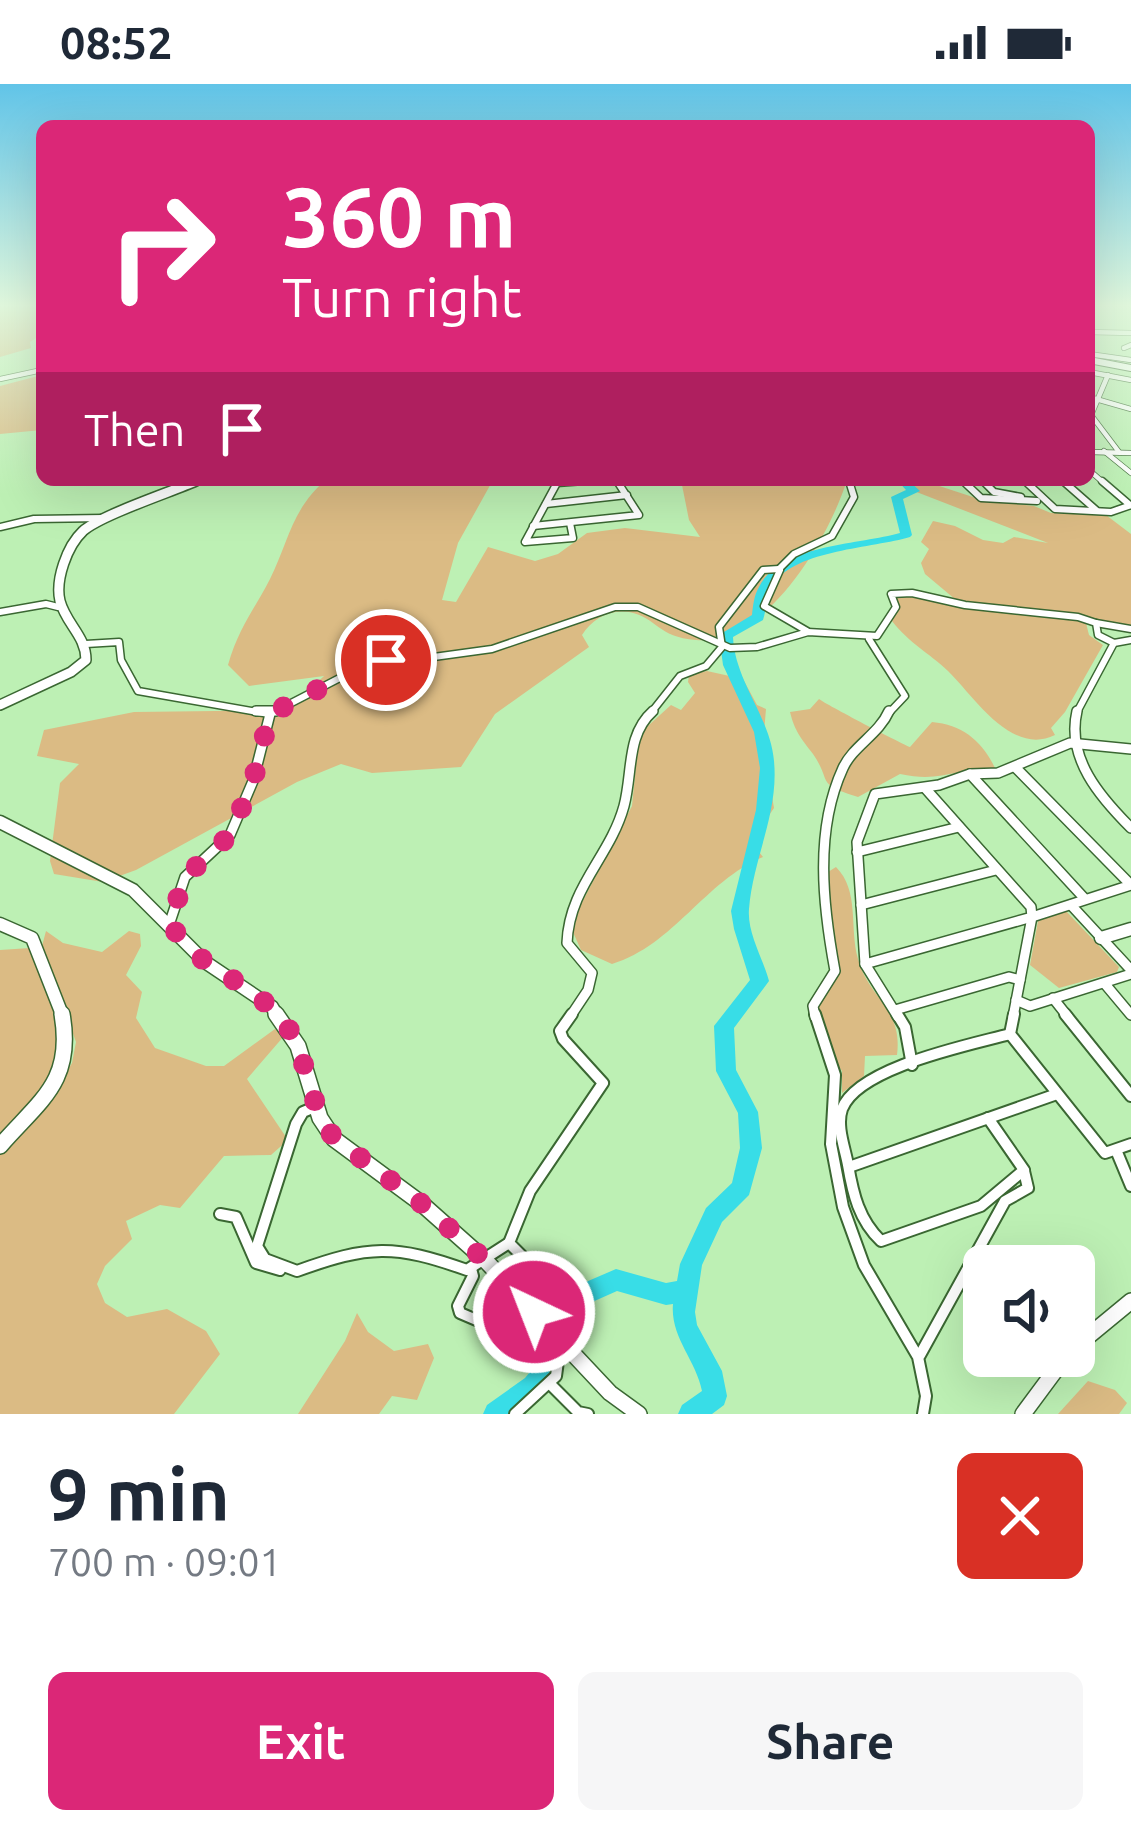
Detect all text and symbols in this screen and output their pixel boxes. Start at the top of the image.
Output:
text: 08:52 [60,17,173,68]
icon: right [84,168,240,324]
text: 360 m [282,169,516,263]
text: Turn right [282,267,522,327]
icon: arrive [209,396,275,462]
text: Then [84,404,185,455]
pin [335,609,437,711]
icon: arrive [353,627,419,693]
map controls [963,1245,1095,1377]
button: sound [963,1245,1095,1377]
position arrow [471,1249,597,1375]
button: close [957,1453,1083,1579]
text: 9 min [48,1454,230,1535]
text: 700 m · 09:01 [48,1540,282,1583]
button: Exit [48,1672,554,1810]
button: Share [578,1672,1083,1810]

